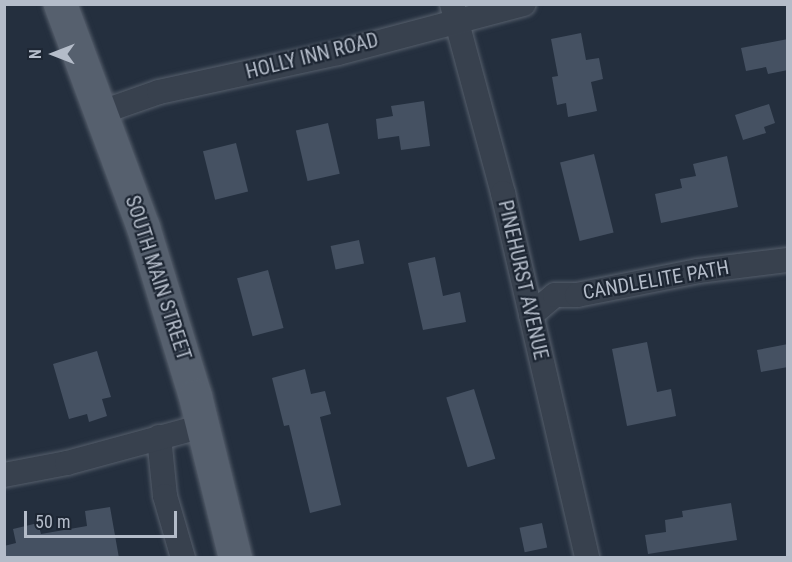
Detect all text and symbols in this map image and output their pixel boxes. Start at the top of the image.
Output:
north arrow [24,24,84,84]
street label: HOLLY INN ROAD [243,28,381,84]
text: N [26,49,45,59]
street label: SOUTH MAIN STREET [120,193,196,363]
street label: PINEHURST AVENUE [493,198,553,362]
street label: CANDLELITE PATH [581,255,731,305]
scale bar [27,499,180,537]
text: 50 m [35,511,70,532]

